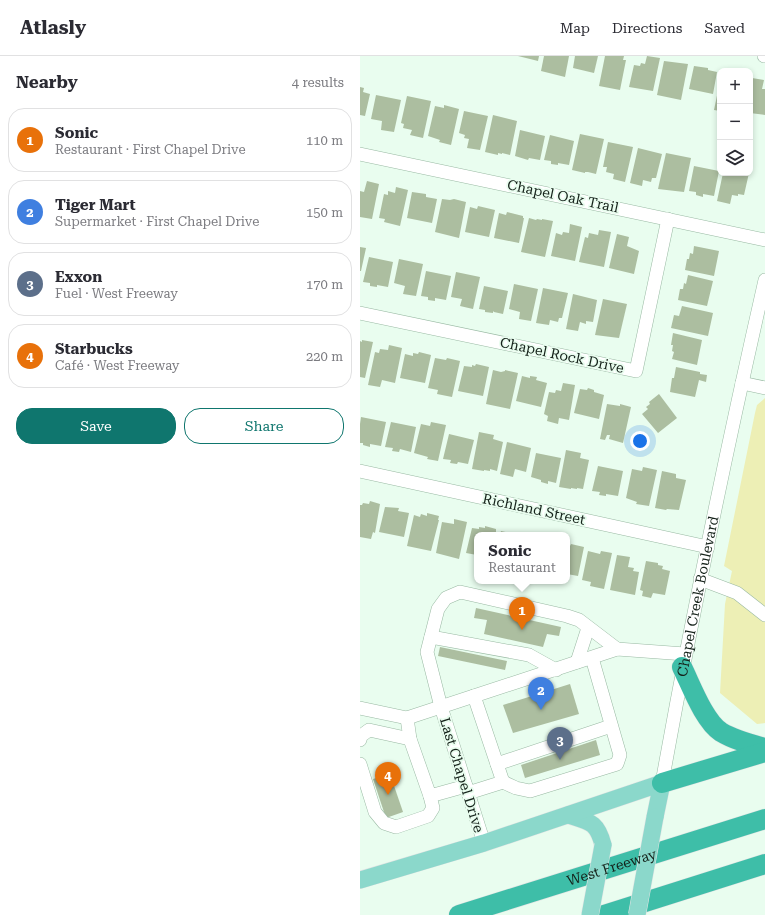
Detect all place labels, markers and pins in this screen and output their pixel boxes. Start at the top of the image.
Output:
pin: 1 [509,597,535,630]
pin: 2 [528,677,554,710]
pin: 3 [547,727,573,760]
pin: 4 [375,762,401,795]

